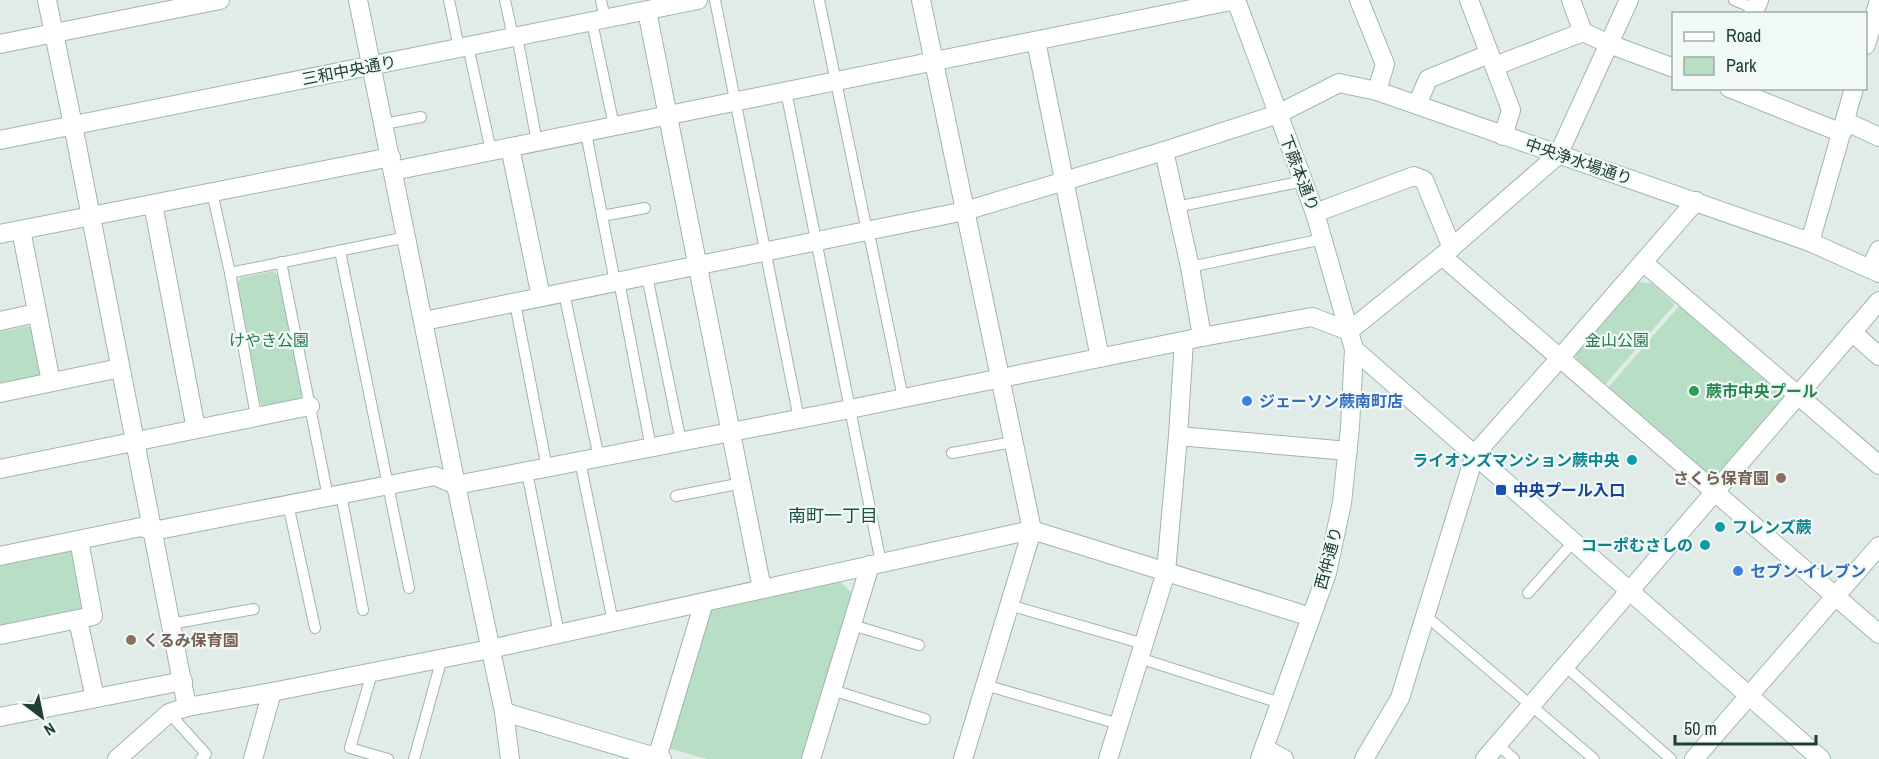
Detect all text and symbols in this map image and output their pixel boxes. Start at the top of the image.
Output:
legend [1672,12,1867,90]
text: Road [1726,23,1761,48]
street label: 三和中央通り [300,50,398,90]
text: Park [1726,53,1757,78]
street label: 下蕨本通り [1275,132,1325,214]
street label: 中央浄水場通り [1522,132,1636,190]
park label: けやき公園 [229,329,309,351]
park label: 金山公園 [1585,329,1649,351]
place label: 蕨市中央プール [1706,380,1818,402]
marker: 蕨市中央プール [1687,384,1701,398]
place label: ジェーソン蕨南町店 [1259,390,1403,412]
marker: ジェーソン蕨南町店 [1240,394,1254,408]
place label: ライオンズマンション蕨中央 [1412,449,1620,471]
marker: ライオンズマンション蕨中央 [1625,453,1639,467]
place label: さくら保育園 [1673,467,1769,489]
marker: さくら保育園 [1774,471,1788,485]
place label: 中央プール入口 [1513,479,1625,501]
marker: 中央プール入口 [1494,483,1508,497]
district label: 南町一丁目 [788,503,878,528]
place label: フレンズ蕨 [1732,516,1812,538]
marker: フレンズ蕨 [1713,520,1727,534]
street label: 西仲通り [1309,524,1347,592]
place label: コーポむさしの [1581,534,1693,556]
marker: コーポむさしの [1698,538,1712,552]
place label: セブン-イレブン [1750,560,1866,582]
marker: セブン-イレブン [1731,564,1745,578]
place label: くるみ保育園 [143,629,239,651]
marker: くるみ保育園 [124,633,138,647]
north arrow [12,687,72,747]
scale bar [1675,708,1816,746]
text: 50 m [1684,716,1717,741]
text: N [40,718,60,742]

